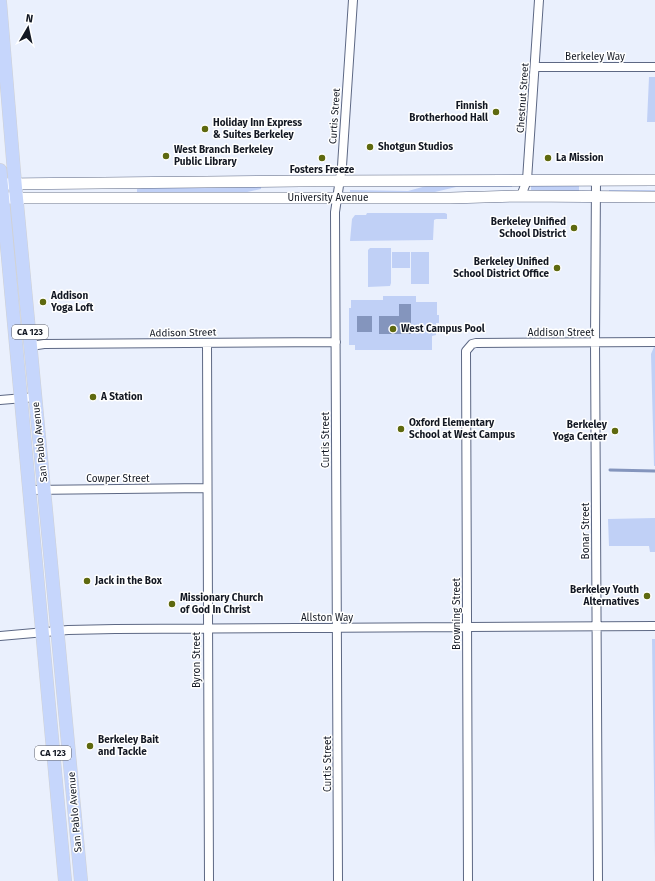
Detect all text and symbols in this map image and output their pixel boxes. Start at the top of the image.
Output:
north arrow [8,8,48,48]
text: N [25,12,34,26]
street label: Berkeley Way [565,51,625,63]
street label: Chestnut Street [515,62,531,133]
street label: Curtis Street [327,87,343,144]
place label: Finnish Brotherhood Hall [409,100,488,124]
marker: Finnish Brotherhood Hall [491,107,501,117]
place label: Holiday Inn Express & Suites Berkeley [213,117,302,141]
marker: Holiday Inn Express & Suites Berkeley [200,124,210,134]
place label: Shotgun Studios [378,141,453,153]
marker: Shotgun Studios [365,142,375,152]
place label: West Branch Berkeley Public Library [174,144,274,168]
marker: West Branch Berkeley Public Library [161,151,171,161]
place label: La Mission [556,152,604,164]
marker: Fosters Freeze [317,153,327,163]
marker: La Mission [543,153,553,163]
place label: Fosters Freeze [290,164,355,176]
street label: University Avenue [287,192,369,204]
place label: Berkeley Unified School District [491,216,566,240]
marker: Berkeley Unified School District [569,223,579,233]
place label: Berkeley Unified School District Office [453,256,549,280]
marker: Berkeley Unified School District Office [552,263,562,273]
place label: Addison Yoga Loft [50,290,94,314]
marker: Addison Yoga Loft [38,297,48,307]
place label: West Campus Pool [401,323,485,335]
marker: West Campus Pool [388,324,398,334]
road number: CA 123 [12,325,48,339]
street label: Addison Street [150,326,217,340]
street label: Addison Street [528,327,595,339]
place label: A Station [100,391,143,403]
marker: A Station [88,392,98,402]
street label: San Pablo Avenue [30,401,50,483]
street label: Curtis Street [320,412,332,468]
place label: Oxford Elementary School at West Campus [409,417,515,441]
place label: Berkeley Yoga Center [552,419,608,443]
marker: Oxford Elementary School at West Campus [396,424,406,434]
marker: Berkeley Yoga Center [610,426,620,436]
street label: Cowper Street [86,473,150,485]
street label: Bonar Street [580,502,592,559]
place label: Jack in the Box [94,575,163,587]
marker: Jack in the Box [82,576,92,586]
street label: Browning Street [451,578,463,650]
place label: Berkeley Youth Alternatives [570,584,639,608]
marker: Berkeley Youth Alternatives [642,591,652,601]
place label: Missionary Church of God In Christ [180,592,263,616]
marker: Missionary Church of God In Christ [167,599,177,609]
street label: Allston Way [301,612,353,624]
street label: Byron Street [191,632,203,688]
place label: Berkeley Bait and Tackle [98,734,159,758]
street label: Curtis Street [322,736,334,792]
marker: Berkeley Bait and Tackle [85,741,95,751]
road number: CA 123 [35,746,71,760]
street label: San Pablo Avenue [66,771,84,853]

